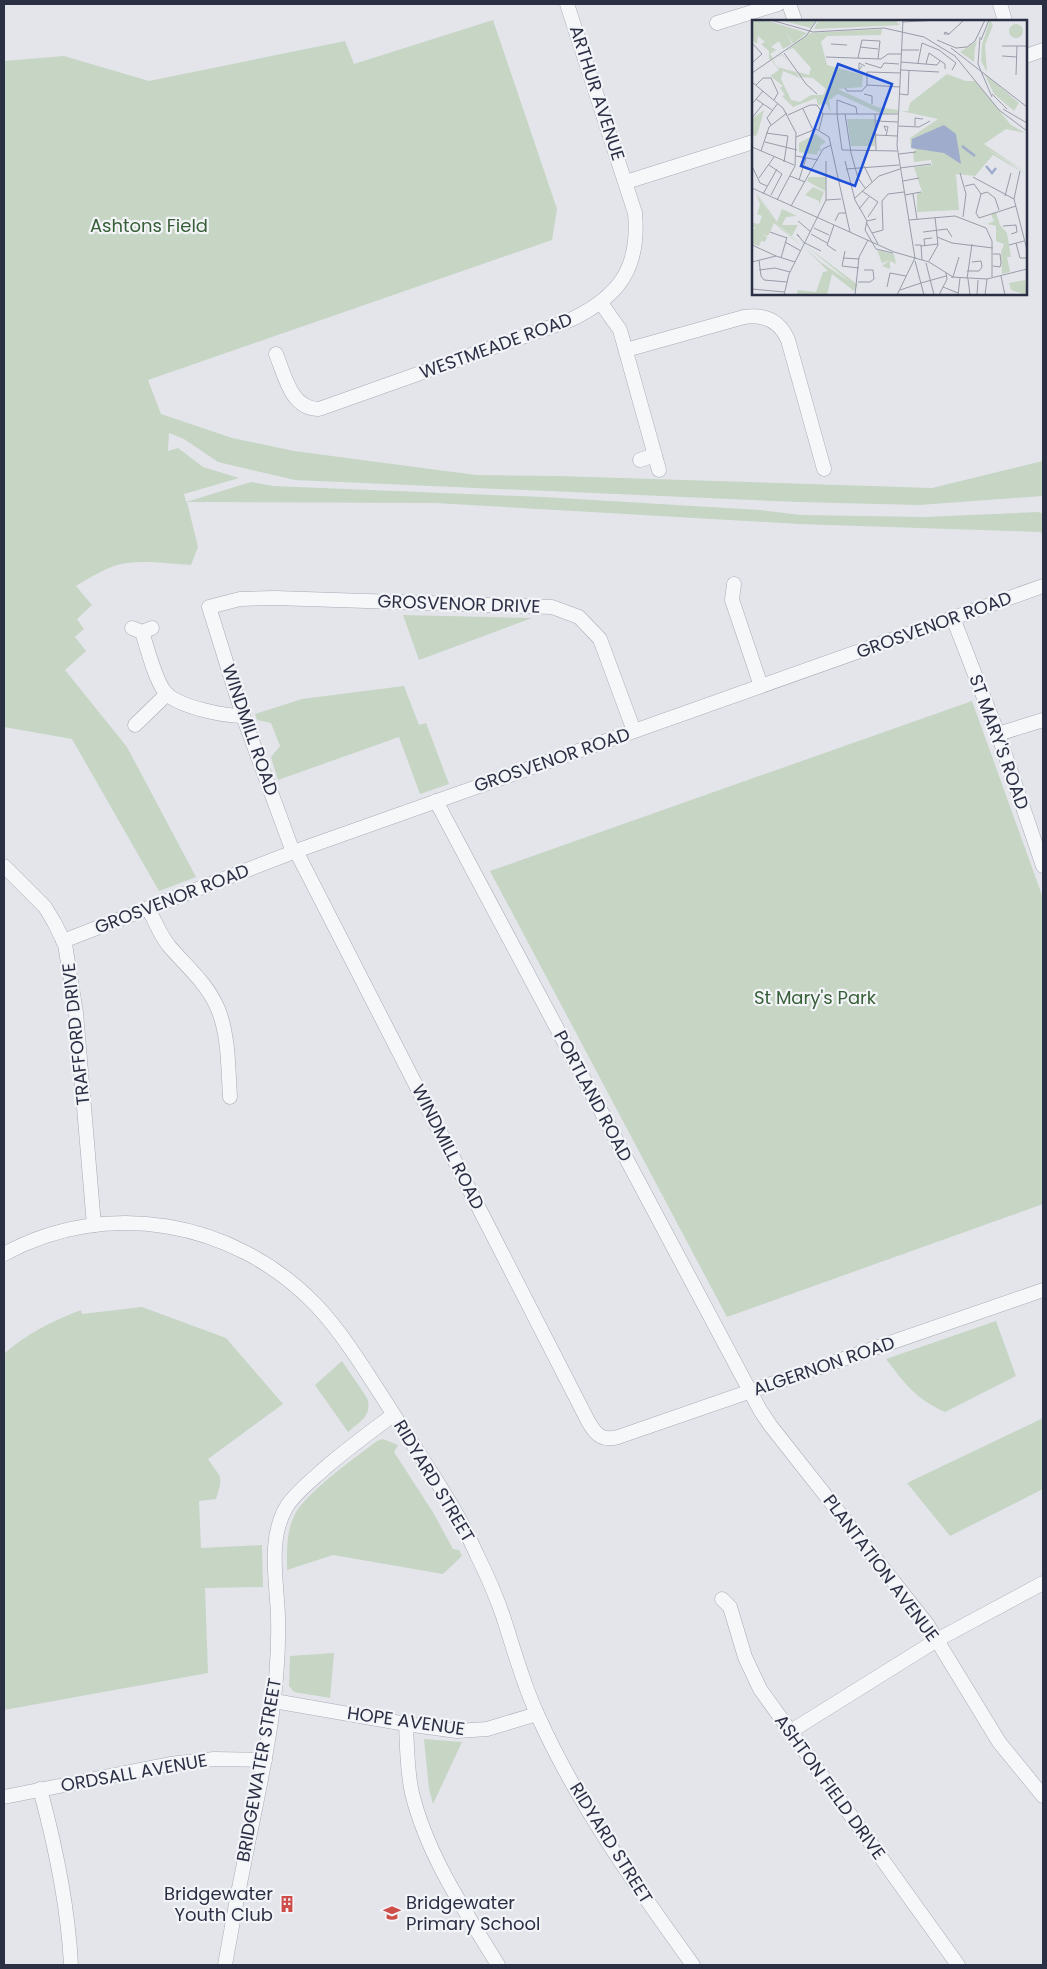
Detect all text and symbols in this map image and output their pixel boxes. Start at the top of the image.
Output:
inset map [752,20,1027,295]
street label: ARTHUR AVENUE [564,22,631,164]
park label: Ashtons Field [90,213,208,238]
street label: WESTMEADE ROAD [416,306,576,385]
street label: GROSVENOR ROAD [853,585,1015,664]
street label: GROSVENOR DRIVE [377,588,541,619]
street label: WINDMILL ROAD [216,661,285,799]
street label: ST MARY'S ROAD [963,671,1036,813]
street label: GROSVENOR ROAD [470,721,633,798]
street label: GROSVENOR ROAD [91,858,253,940]
street label: TRAFFORD DRIVE [56,962,95,1107]
park label: St Mary's Park [754,985,877,1010]
street label: PORTLAND ROAD [548,1026,639,1166]
street label: WINDMILL ROAD [406,1080,491,1214]
street label: ALGERNON ROAD [750,1330,898,1401]
street label: RIDYARD STREET [388,1415,481,1547]
street label: PLANTATION AVENUE [818,1489,945,1646]
street label: BRIDGEWATER STREET [230,1676,287,1864]
street label: HOPE AVENUE [346,1700,467,1741]
street label: ASHTON FIELD DRIVE [769,1709,892,1864]
street label: ORDSALL AVENUE [59,1747,209,1798]
street label: RIDYARD STREET [564,1777,659,1908]
place label: Bridgewater Youth Club [164,1881,273,1927]
place label: Bridgewater Primary School [406,1890,540,1936]
building icon: Bridgewater Youth Club [277,1894,297,1914]
school or university icon: Bridgewater Primary School [382,1903,402,1923]

